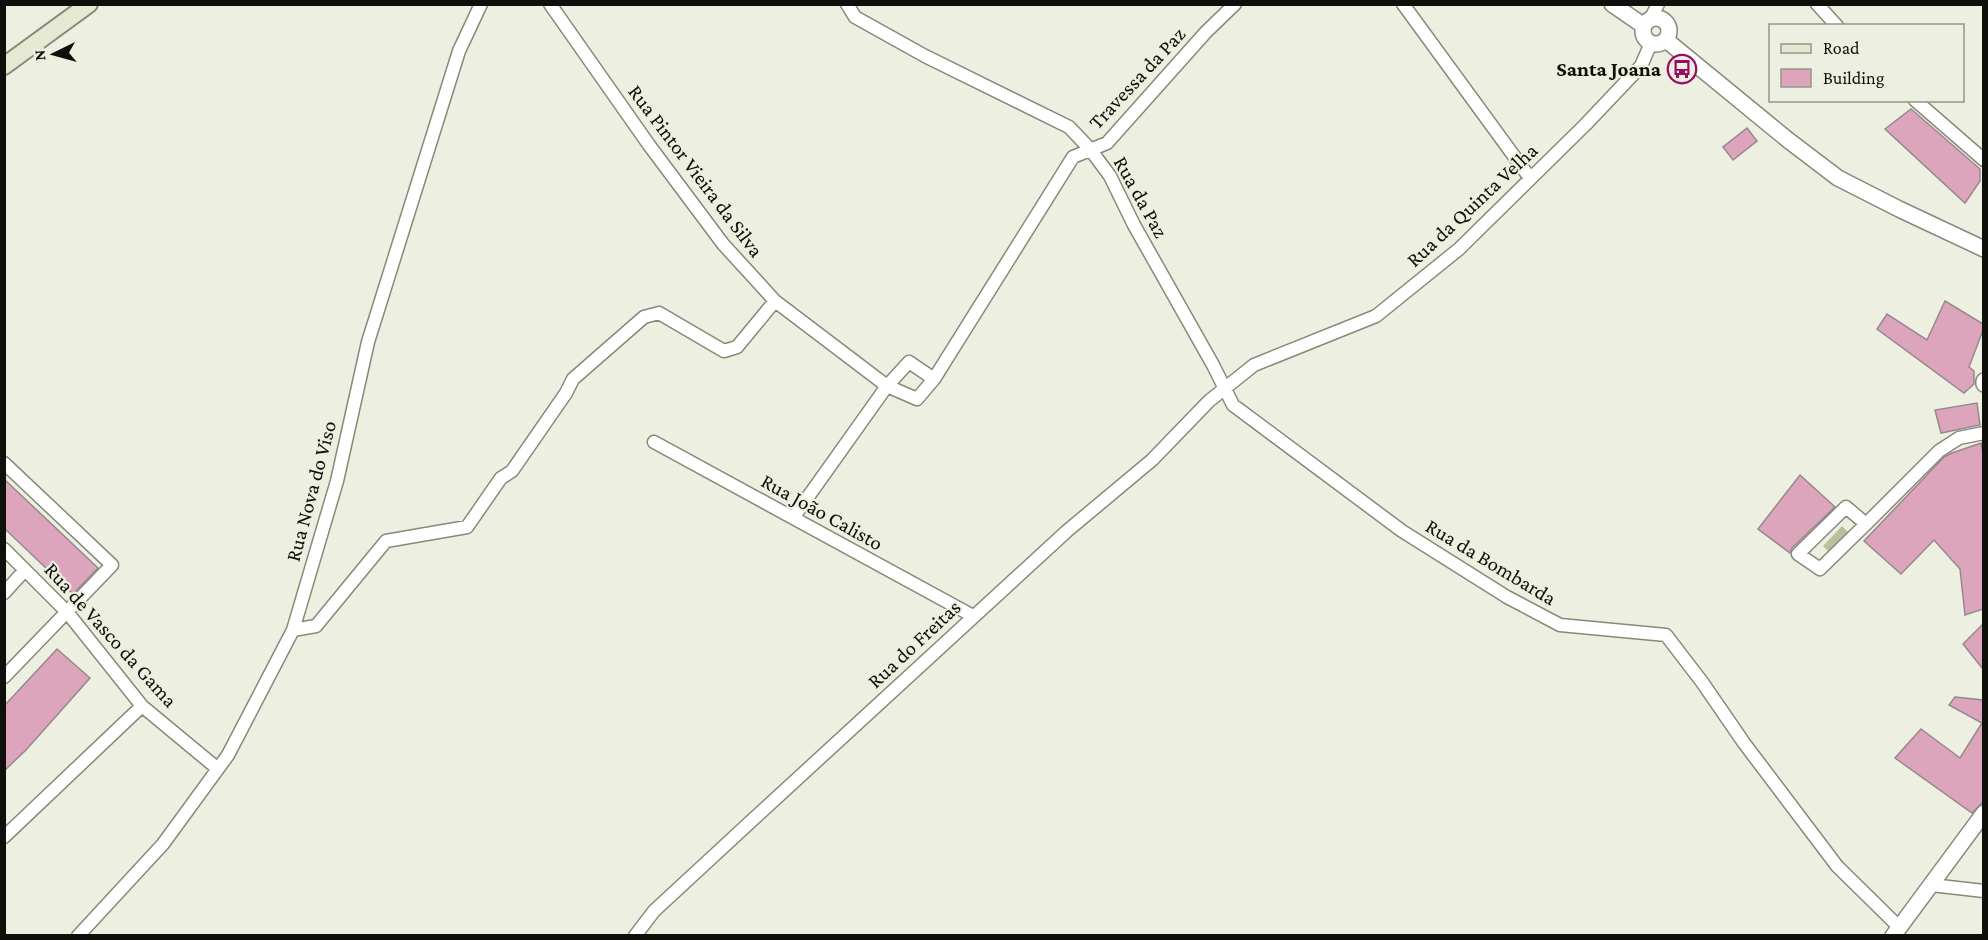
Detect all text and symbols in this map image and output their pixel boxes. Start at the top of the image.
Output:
street label: Travessa da Paz [1084,22,1190,134]
north arrow [24,24,84,84]
legend [1769,24,1964,102]
text: Road [1823,38,1860,58]
text: N [31,49,48,61]
bus stop icon: Santa Joana [1666,53,1698,85]
place label: Santa Joana [1556,57,1662,81]
text: Building [1823,68,1885,88]
street label: Rua Pintor Vieira da Silva [623,80,769,262]
street label: Rua da Quinta Velha [1402,138,1543,272]
street label: Rua da Paz [1109,152,1173,242]
street label: Rua Nova do Viso [281,418,341,564]
street label: Rua João Calisto [757,469,887,555]
street label: Rua da Bombarda [1421,514,1561,611]
street label: Rua de Vasco da Gama [40,558,183,713]
street label: Rua do Freitas [863,595,965,693]

